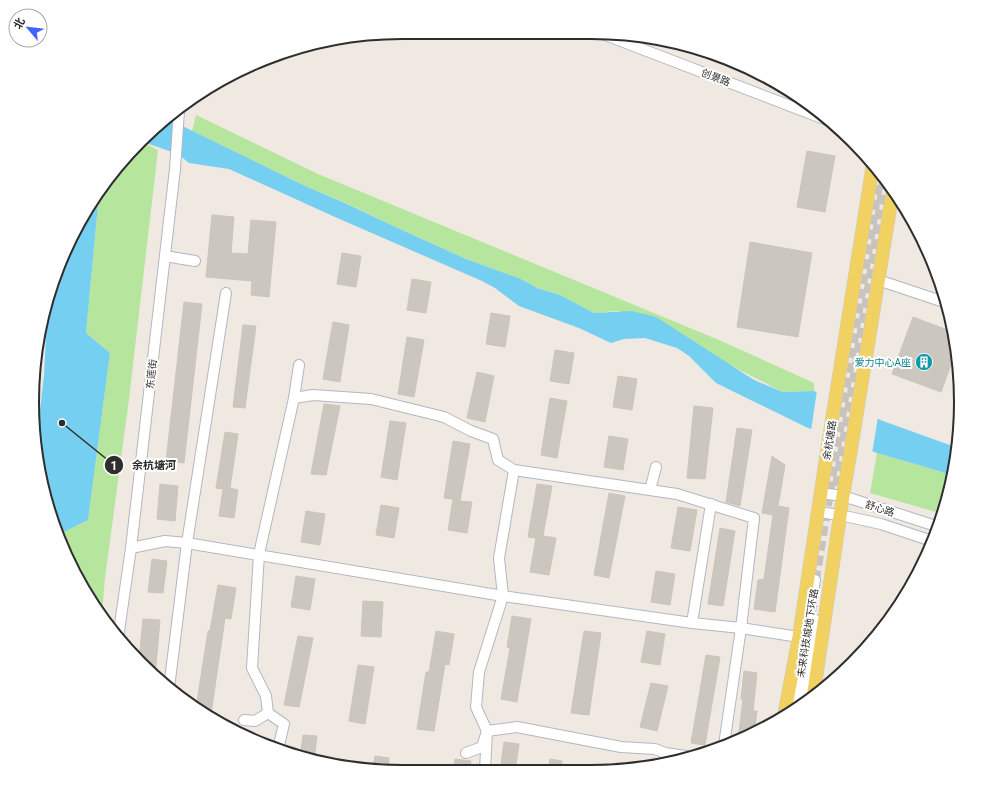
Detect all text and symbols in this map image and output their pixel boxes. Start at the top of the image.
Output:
north arrow [8,8,48,48]
text: 北 [11,16,28,31]
street label: 创景路 [700,67,732,88]
building icon: 爱力中心A座 [914,352,934,372]
place label: 爱力中心A座 [854,357,911,368]
street label: 东莲街 [144,359,159,390]
street label: 余杭塘路 [821,419,838,461]
callout: 余杭塘河 [104,454,184,477]
text: 1 [111,459,117,473]
text: 余杭塘河 [132,459,176,472]
street label: 舒心路 [864,499,896,518]
street label: 未来科技城地下环路 [795,588,820,678]

